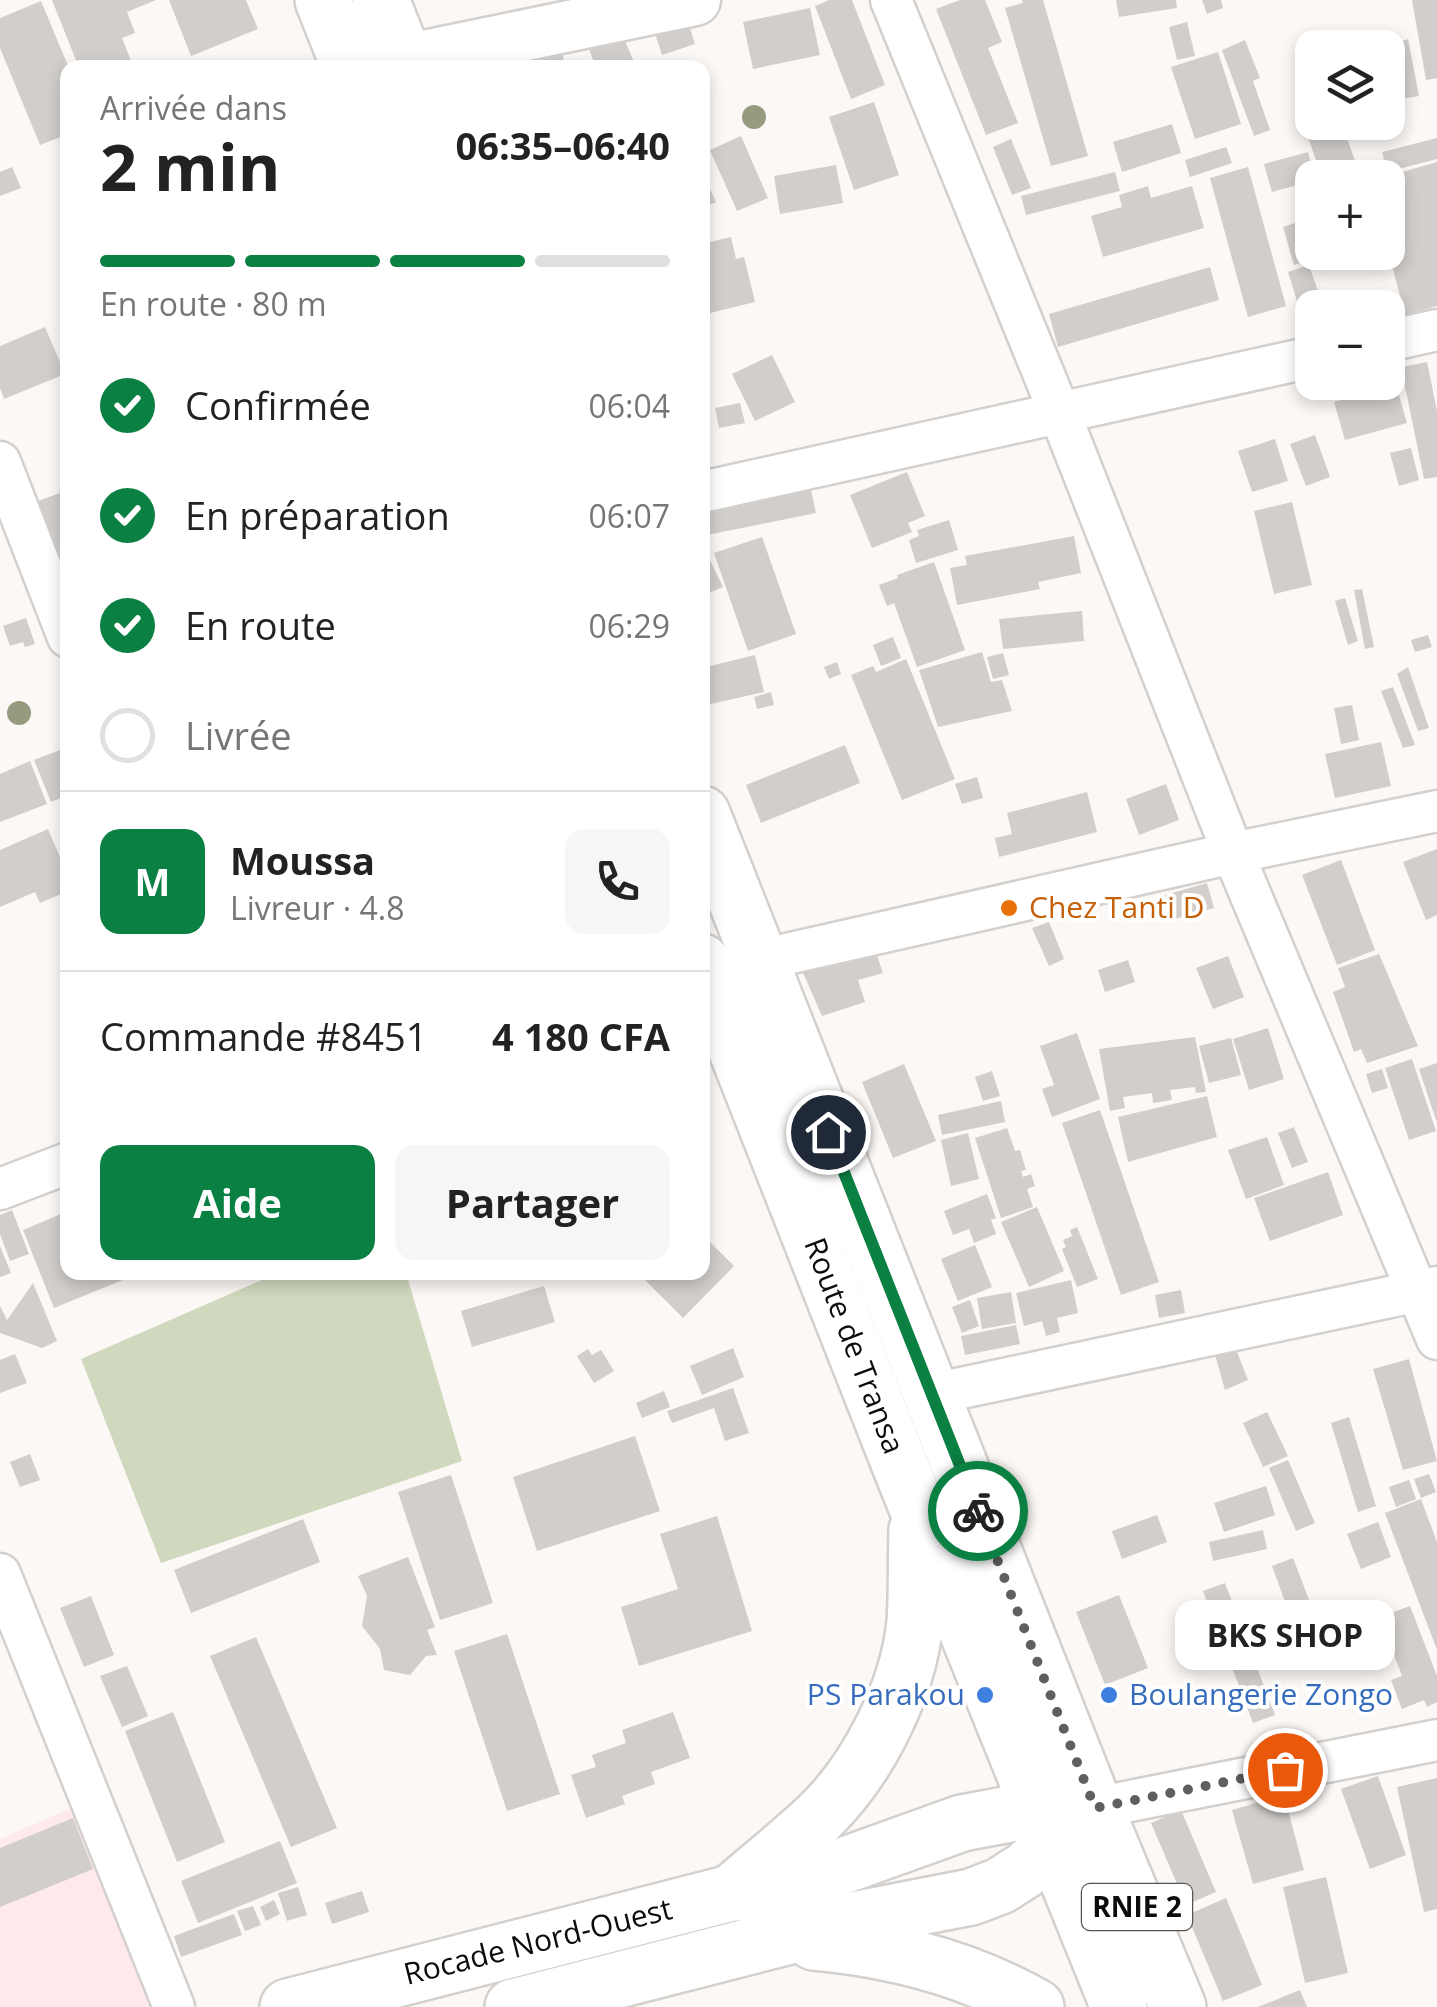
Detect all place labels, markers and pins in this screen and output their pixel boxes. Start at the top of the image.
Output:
place label: Chez Tanti D [1029,886,1204,927]
marker: Chez Tanti D [998,897,1020,919]
pin [786,1090,871,1175]
callout: BKS SHOP [1175,1600,1395,1670]
place label: PS Parakou [807,1673,965,1714]
place label: Boulangerie Zongo [1129,1673,1393,1714]
marker: PS Parakou [974,1684,996,1706]
marker: Boulangerie Zongo [1098,1684,1120,1706]
pin [1243,1728,1328,1813]

